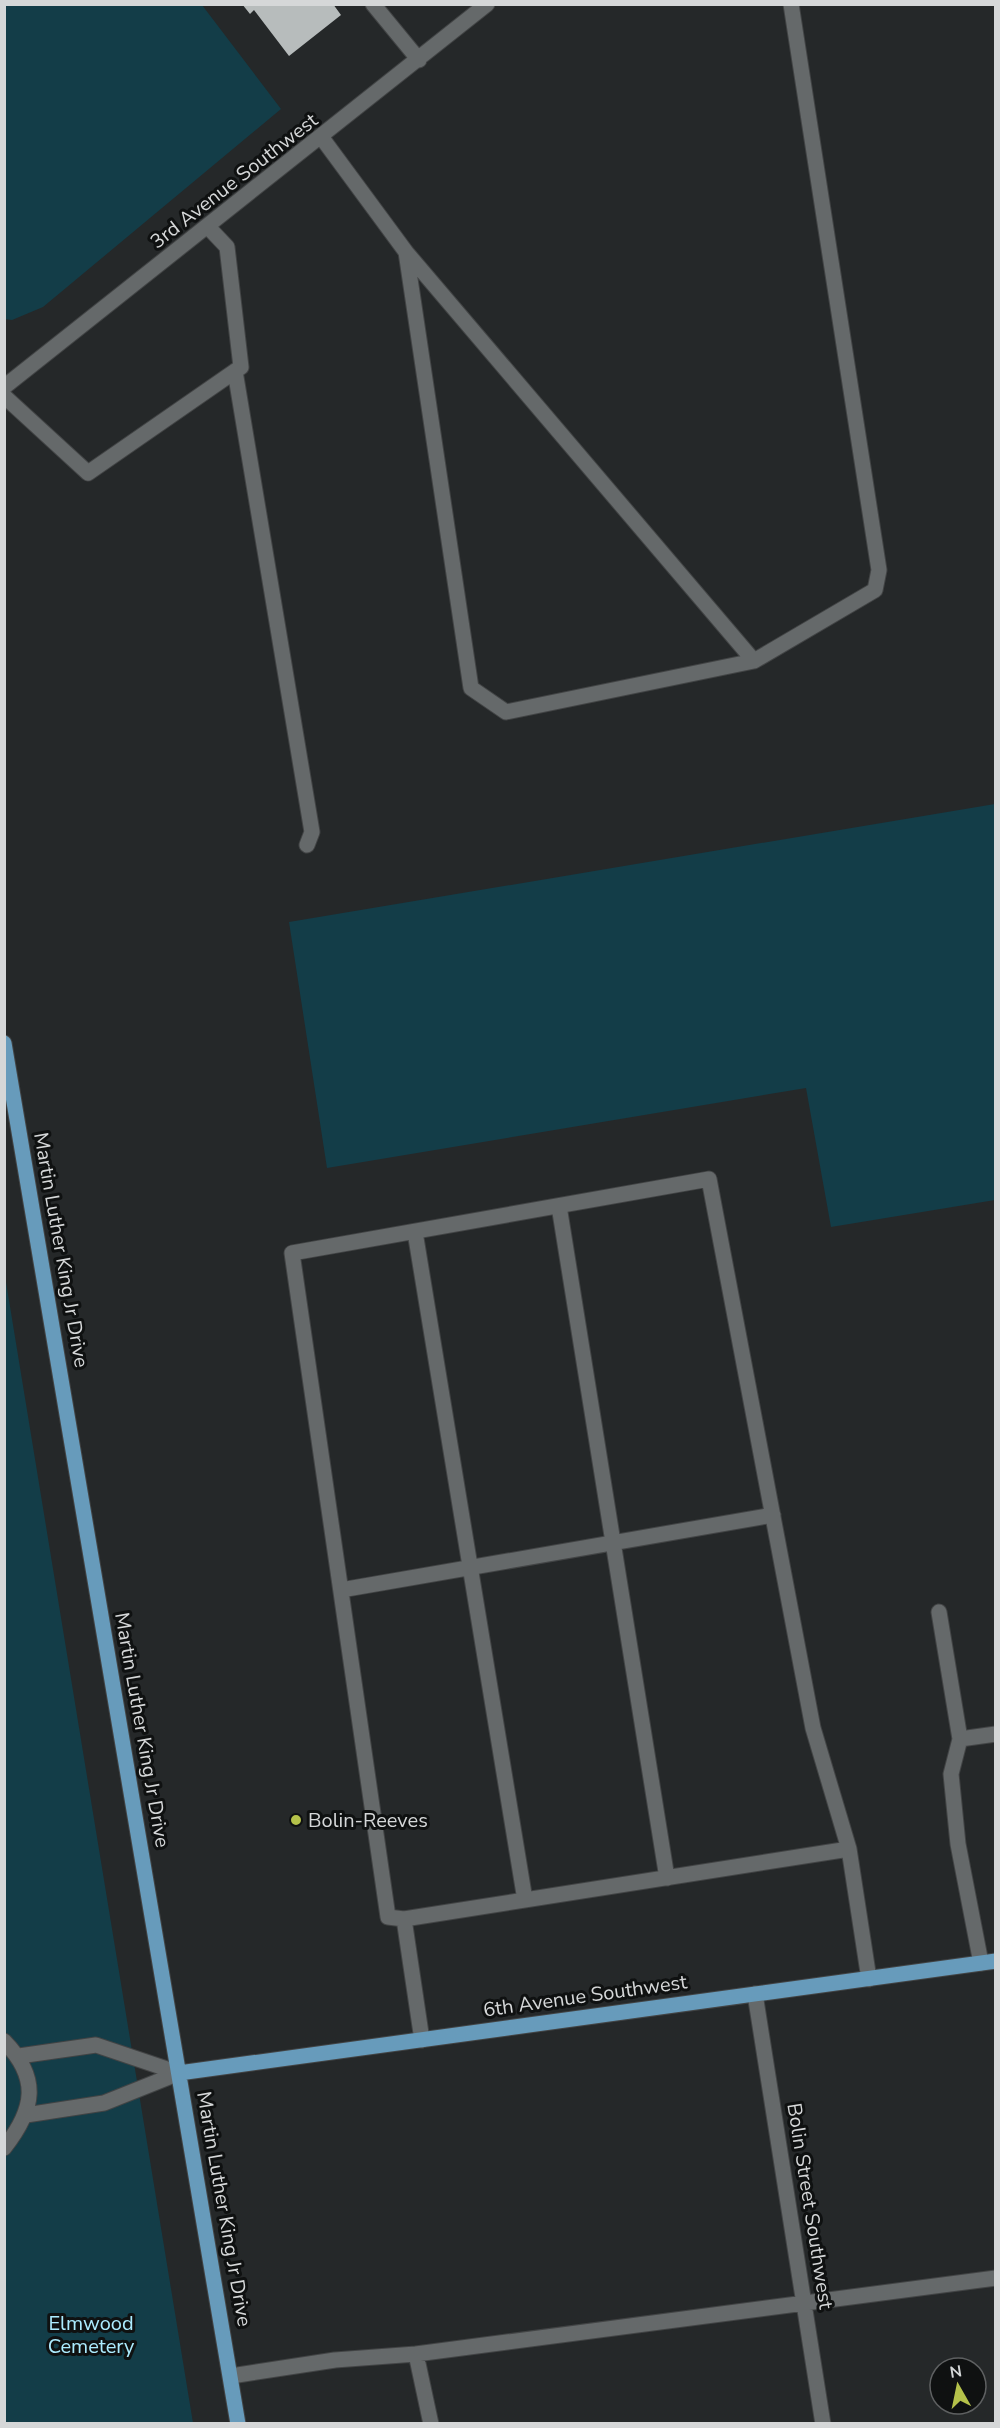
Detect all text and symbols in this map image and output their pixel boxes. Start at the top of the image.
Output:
street label: 3rd Avenue Southwest [145,106,324,255]
street label: Martin Luther King Jr Drive [27,1130,95,1370]
street label: Martin Luther King Jr Drive [108,1610,176,1850]
place label: Bolin-Reeves [308,1807,428,1834]
marker: Bolin-Reeves [289,1813,303,1827]
street label: 6th Avenue Southwest [481,1968,690,2024]
street label: Martin Luther King Jr Drive [190,2089,258,2329]
street label: Bolin Street Southwest [780,2101,840,2312]
park label: Elmwood Cemetery [48,2310,135,2360]
north arrow [928,2356,988,2416]
text: N [948,2360,963,2384]

